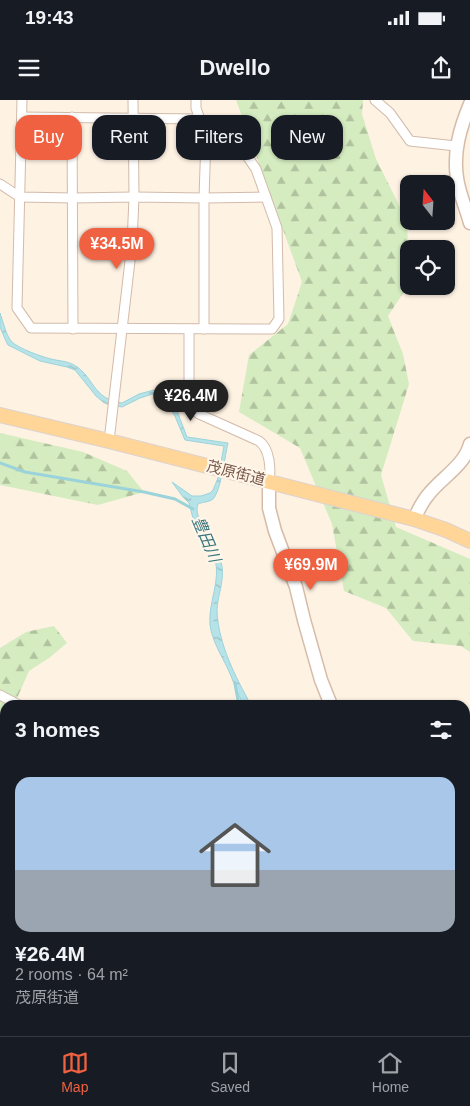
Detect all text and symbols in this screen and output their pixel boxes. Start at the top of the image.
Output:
text: 19:43 [25,7,74,28]
icon: menu [15,54,43,82]
icon: share [427,54,455,82]
text: Dwello [200,55,270,80]
chip: Buy [15,115,82,160]
chip: Rent [92,115,166,160]
chip: Filters [176,115,261,160]
chip: New [271,115,343,160]
north arrow [400,175,455,230]
map controls [400,175,455,295]
pin: ¥34.5M [76,228,158,270]
text: ¥34.5M [90,235,144,252]
button: locate [400,240,455,295]
pin: ¥26.4M [150,380,232,422]
text: ¥26.4M [164,387,218,404]
street label: 茂原街道 [205,457,267,488]
water label: 豊田川 [189,514,225,566]
pin: ¥69.9M [270,548,352,591]
text: ¥69.9M [284,556,338,573]
icon: filters [427,716,455,744]
text: 3 homes [15,718,100,741]
icon: home [190,810,280,900]
text: ¥26.4M [15,942,85,965]
text: 2 rooms · 64 m² [15,966,128,983]
text: 茂原街道 [15,989,79,1006]
tab: Map [61,1049,89,1095]
tab: Saved [210,1049,250,1095]
tab: Home [372,1049,409,1095]

